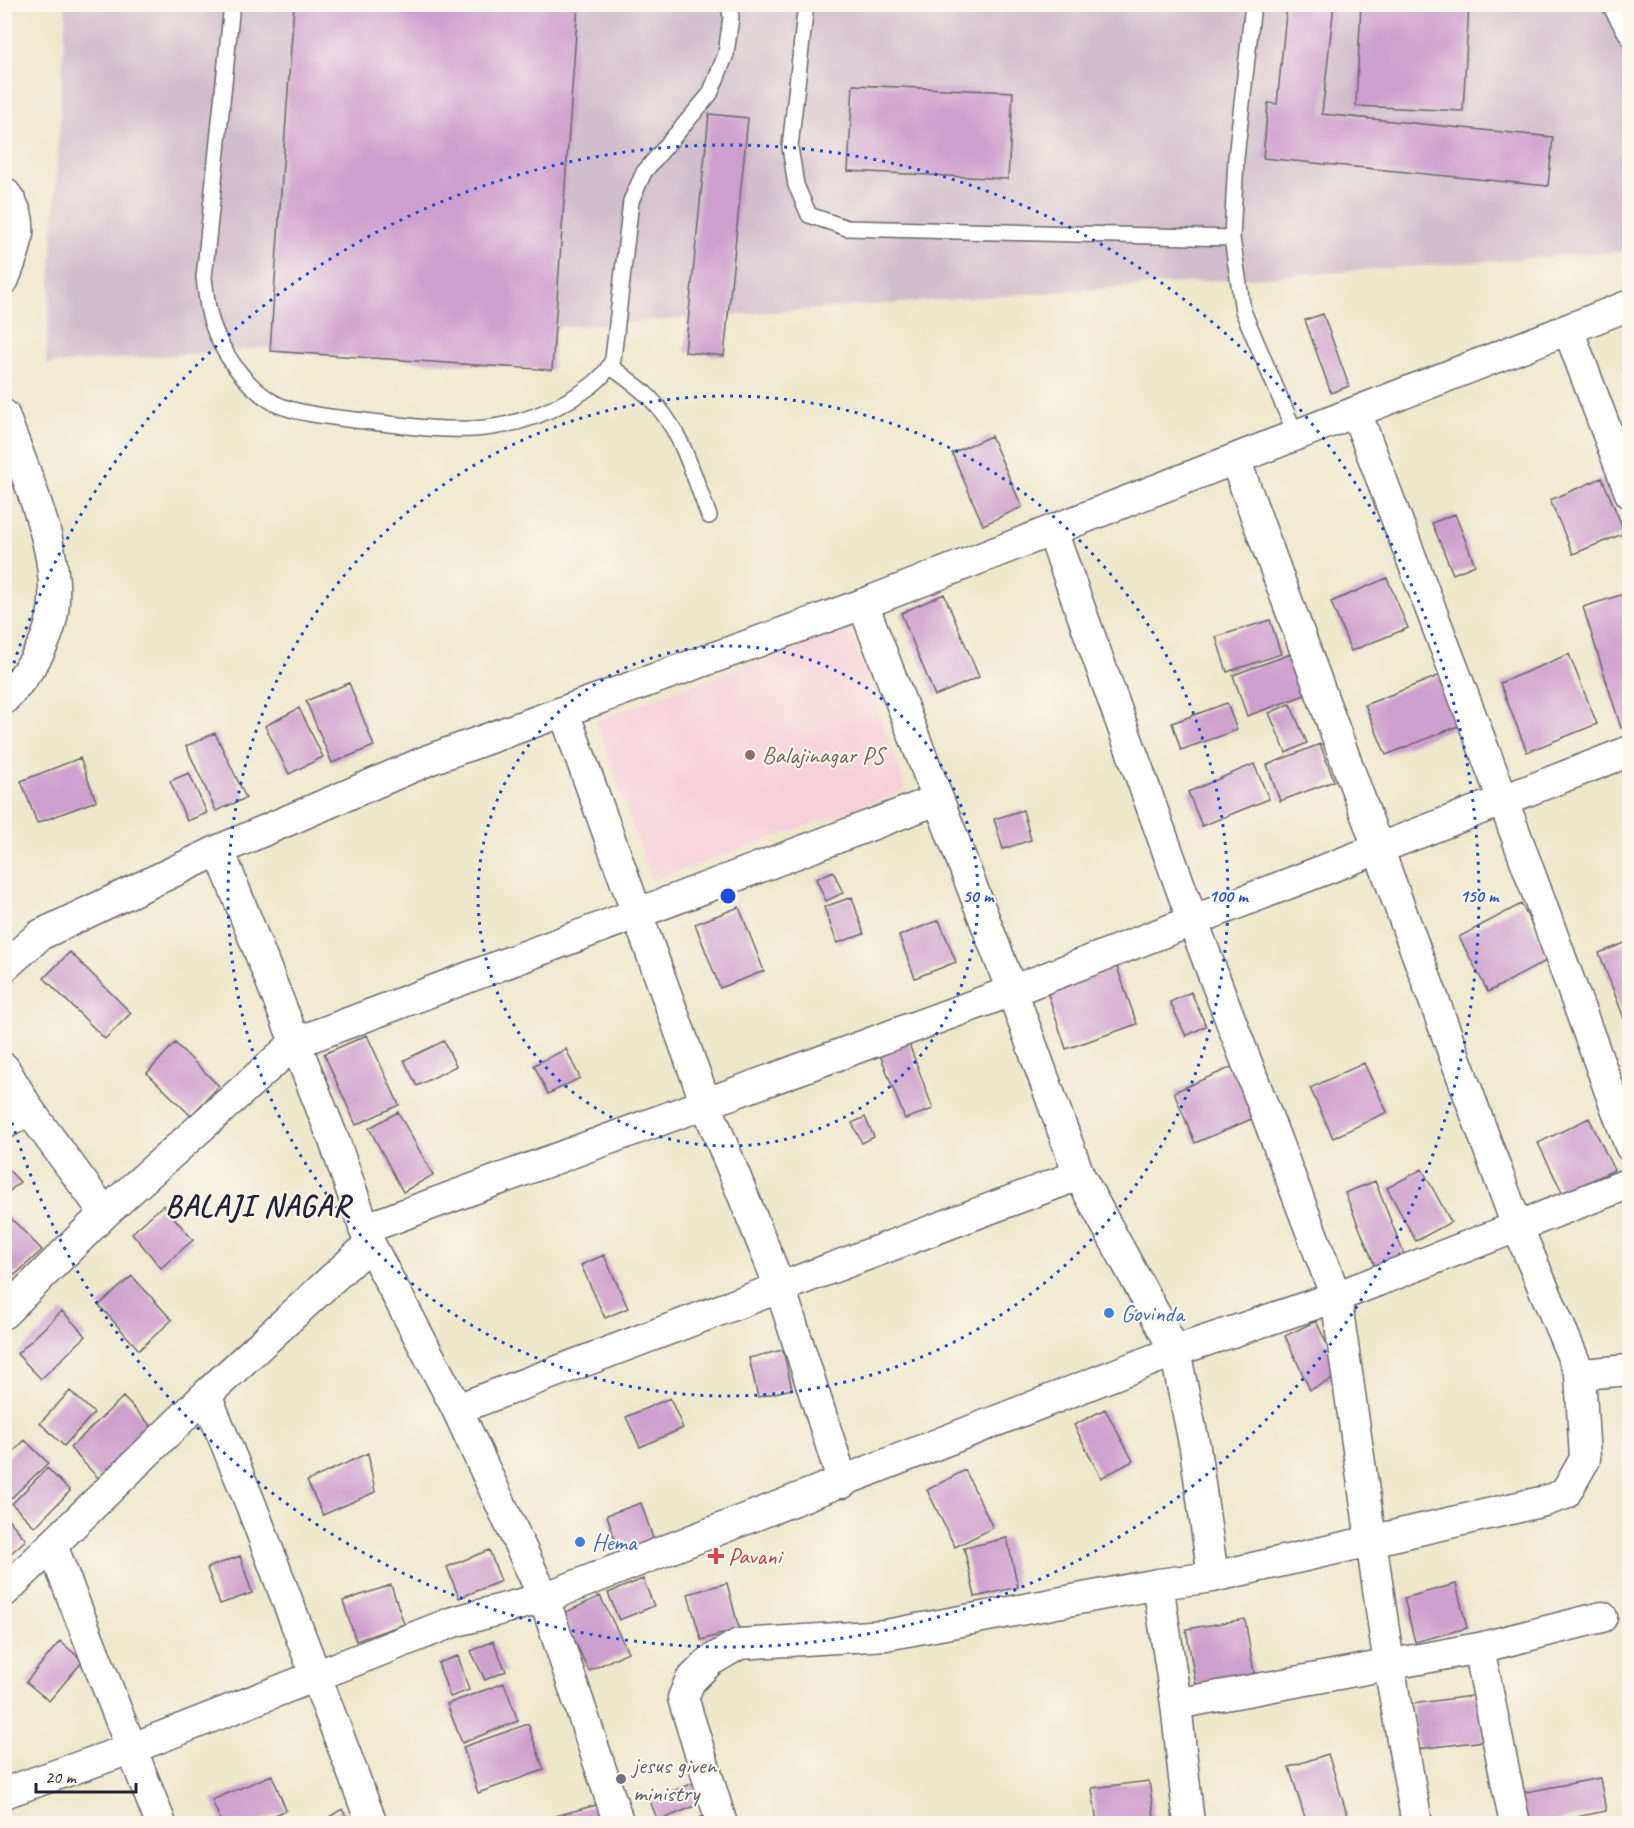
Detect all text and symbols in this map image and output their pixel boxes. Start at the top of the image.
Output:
place label: Balajinagar PS [762,740,888,770]
marker: Balajinagar PS [743,748,757,762]
text: 50 m [963,885,995,907]
text: 100 m [1209,885,1249,907]
text: 150 m [1460,885,1500,907]
centre of rings [718,886,738,906]
district label: BALAJI NAGAR [165,1187,354,1225]
place label: Govinda [1121,1298,1186,1328]
marker: Govinda [1102,1306,1116,1320]
place label: Hema [592,1527,638,1557]
marker: Hema [573,1535,587,1549]
place label: Pavani [728,1541,785,1571]
marker: Pavani [709,1549,723,1563]
place label: jesus given ministry [631,1750,718,1808]
scale bar [36,1756,136,1794]
text: 20 m [45,1766,78,1788]
marker: jesus given ministry [614,1772,628,1786]

